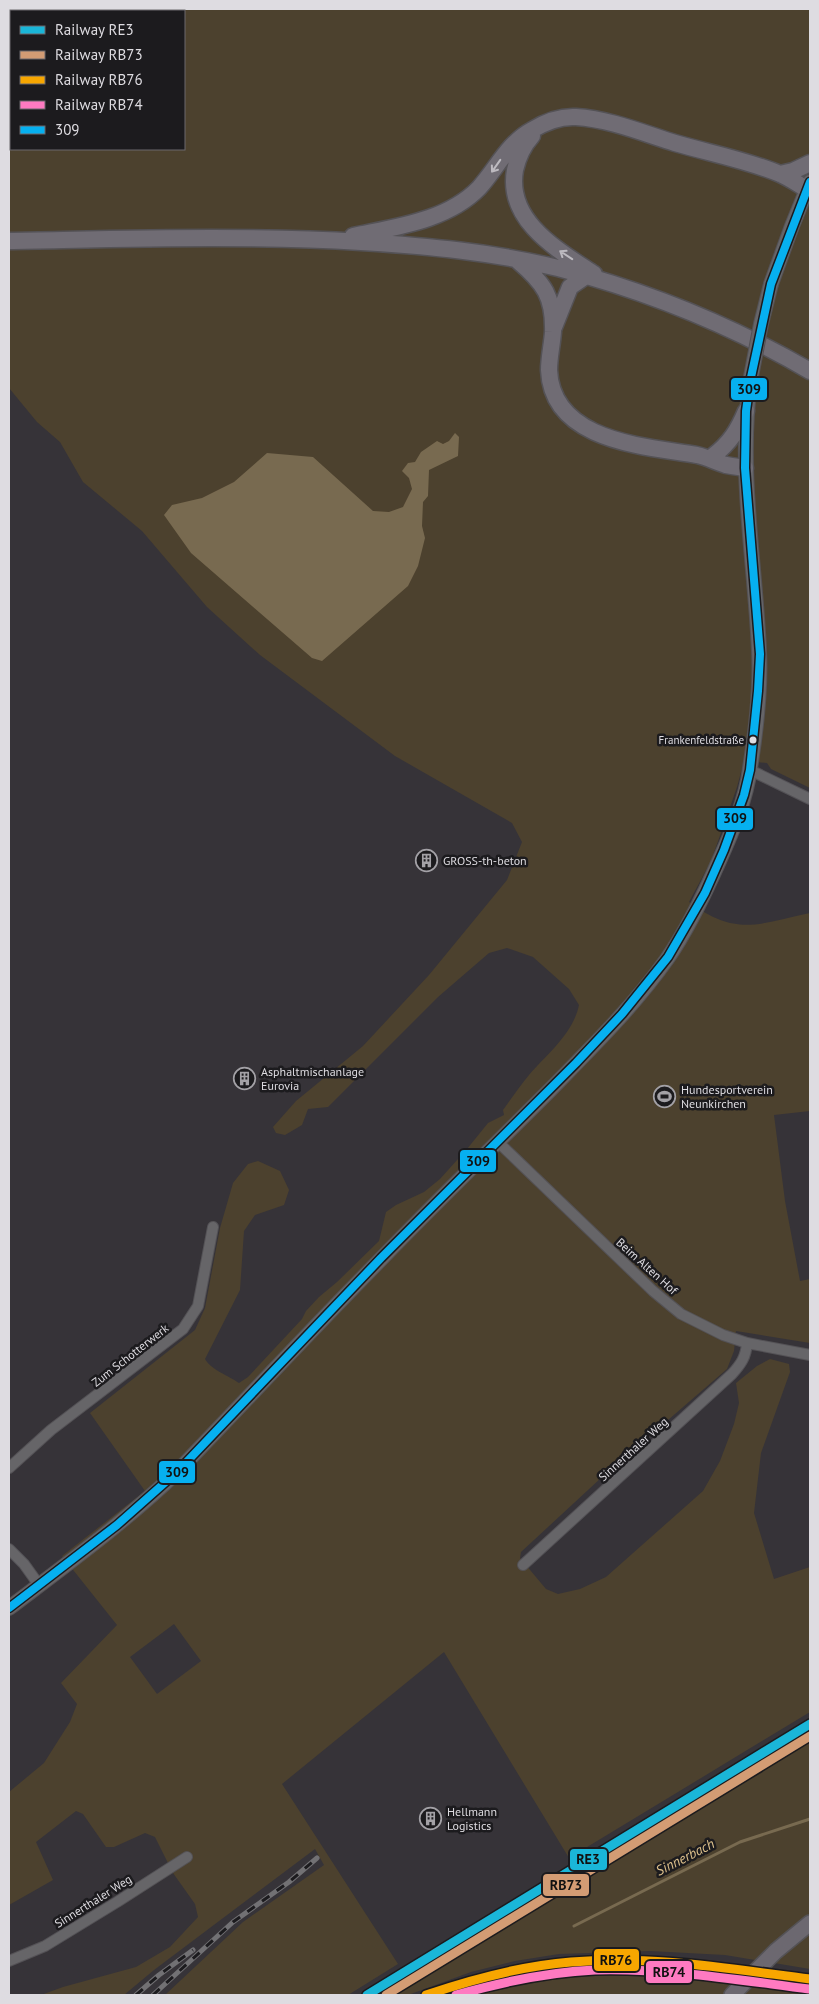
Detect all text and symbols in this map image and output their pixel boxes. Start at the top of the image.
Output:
legend [10,10,185,150]
text: Railway RE3 [55,20,134,39]
text: Railway RB73 [55,45,143,64]
text: Railway RB76 [55,70,143,89]
text: Railway RB74 [55,95,143,114]
text: 309 [55,120,80,139]
one-way arrow [491,159,501,173]
one-way arrow [559,250,573,260]
line badge: 309 [730,377,768,401]
text: 309 [737,380,761,398]
place label: Frankenfeldstraße [659,733,744,747]
marker: Frankenfeldstraße [748,735,758,745]
line badge: 309 [716,807,754,831]
text: 309 [723,809,747,827]
building icon: GROSS-th-beton [415,848,439,872]
place label: GROSS-th-beton [443,853,527,868]
place label: Asphaltmischanlage Eurovia [261,1064,364,1093]
building icon: Asphaltmischanlage Eurovia [233,1066,257,1090]
place label: Hundesportverein Neunkirchen [681,1082,773,1111]
sports icon: Hundesportverein Neunkirchen [653,1084,677,1108]
line badge: 309 [459,1149,497,1173]
text: 309 [466,1152,490,1170]
street label: Beim Alten Hof [613,1235,682,1298]
street label: Zum Schotterwerk [89,1320,172,1390]
street label: Sinnerthaler Weg [595,1414,671,1484]
line badge: 309 [158,1460,196,1484]
text: 309 [165,1463,189,1481]
place label: Hellmann Logistics [447,1804,497,1833]
building icon: Hellmann Logistics [419,1806,443,1830]
water label: Sinnerbach [652,1835,718,1879]
line badge: RE3 [569,1848,608,1871]
text: RE3 [576,1850,600,1868]
street label: Sinnerthaler Weg [52,1871,134,1931]
line badge: RB73 [542,1873,590,1897]
text: RB73 [550,1876,582,1894]
line badge: RB76 [593,1948,640,1972]
text: RB76 [600,1951,632,1969]
line badge: RB74 [645,1960,693,1984]
text: RB74 [653,1963,685,1981]

